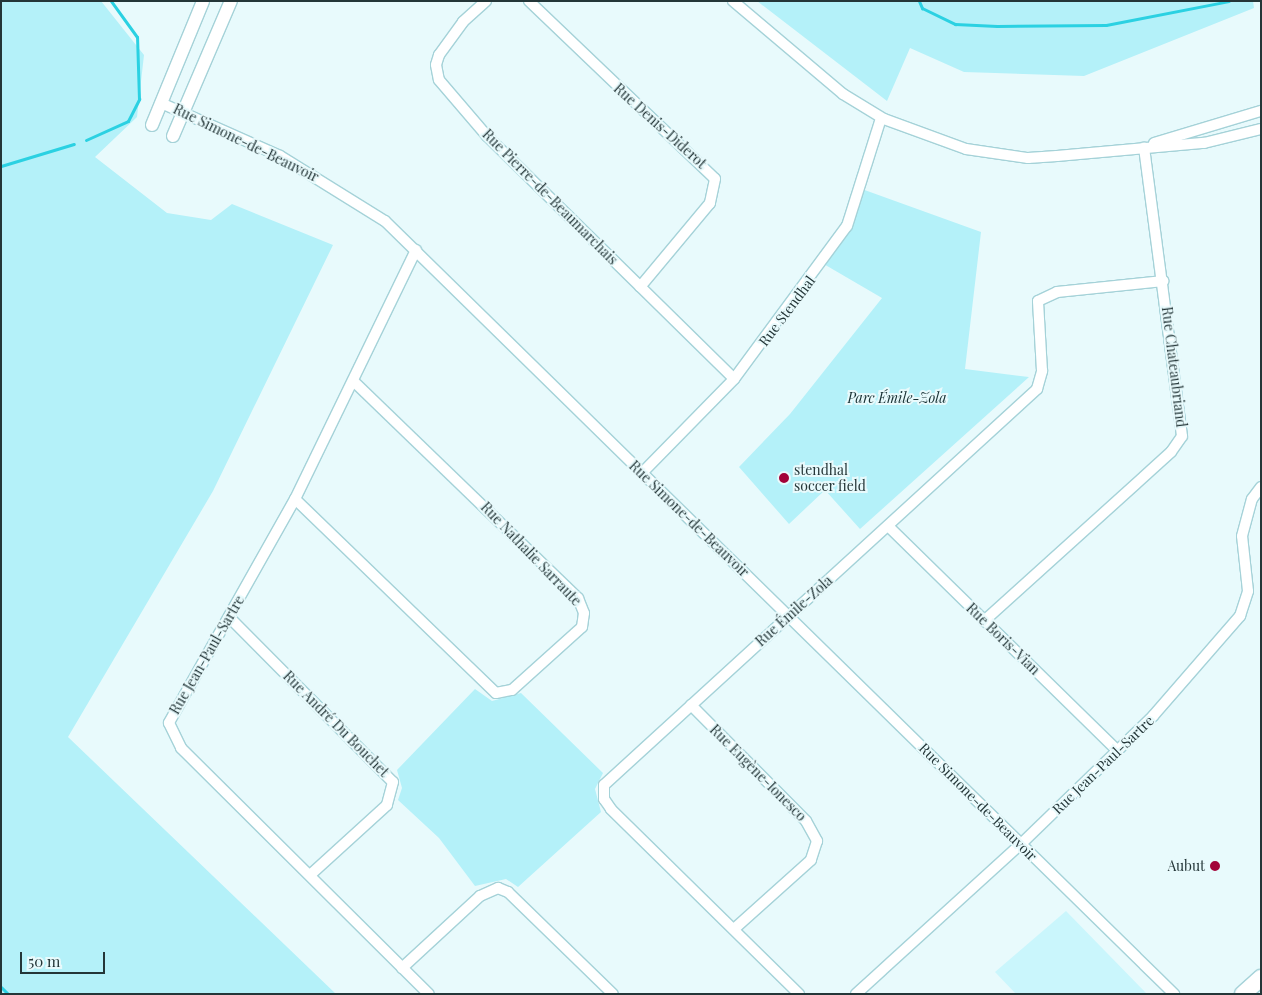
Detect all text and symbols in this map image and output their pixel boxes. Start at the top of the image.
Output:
street label: Rue Denis-Diderot [610,80,710,172]
street label: Rue Simone-de-Beauvoir [170,100,322,186]
street label: Rue Pierre-de-Beaumarchais [479,126,621,268]
street label: Rue Stendhal [755,273,819,349]
street label: Rue Chateaubriand [1158,306,1190,428]
park label: Parc Émile-Zola [848,390,946,406]
street label: Rue Simone-de-Beauvoir [626,457,752,581]
place label: stendhal soccer field [794,462,866,494]
marker: stendhal soccer field [778,472,790,484]
street label: Rue Nathalie Sarraute [477,499,585,609]
street label: Rue Émile-Zola [752,572,836,650]
street label: Rue Jean-Paul-Sartre [166,593,248,717]
street label: Rue Boris-Vian [963,600,1043,678]
street label: Rue André Du Bouchet [280,668,392,780]
street label: Rue Jean-Paul-Sartre [1049,712,1157,818]
street label: Rue Eugène-Ionesco [706,721,810,825]
street label: Rue Simone-de-Beauvoir [916,740,1040,864]
place label: Aubut [1167,858,1205,874]
marker: Aubut [1209,860,1221,872]
scale bar [22,942,108,974]
text: 50 m [28,951,60,971]

